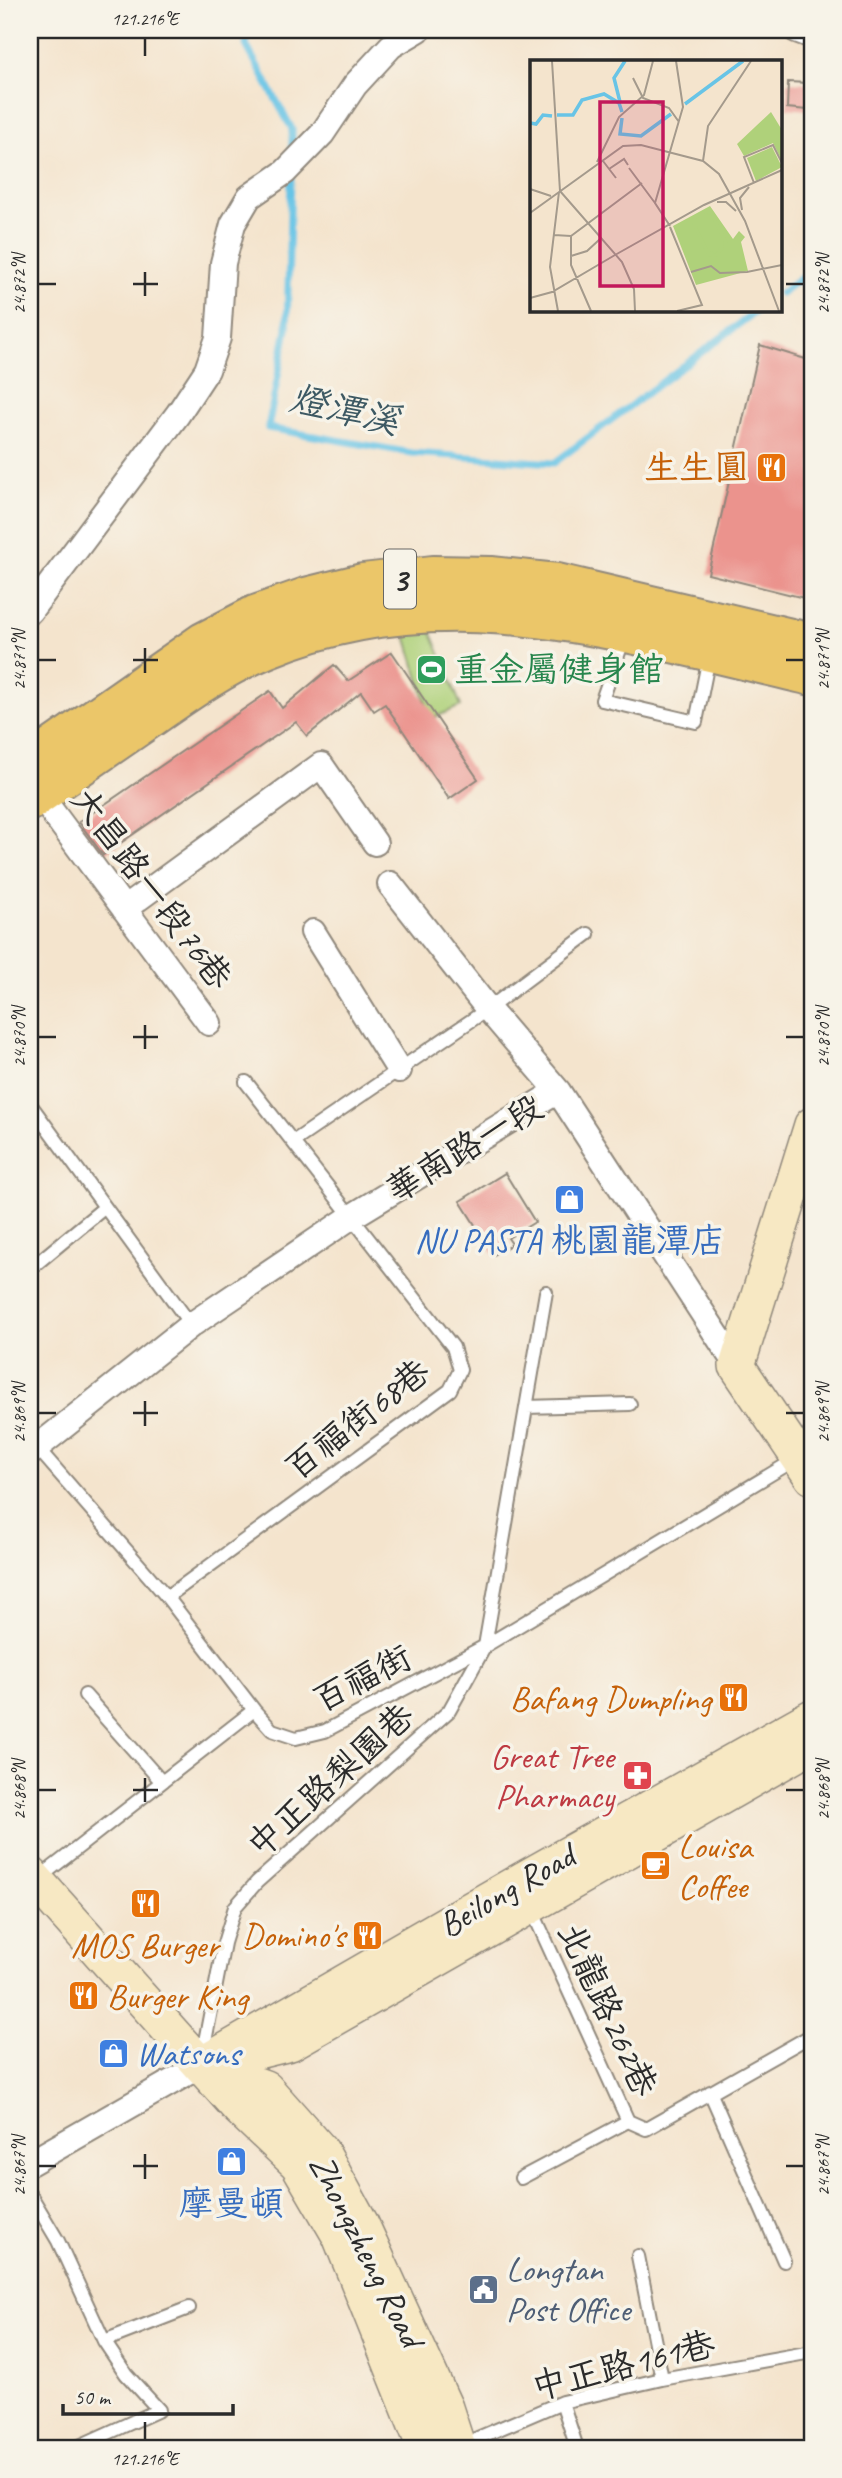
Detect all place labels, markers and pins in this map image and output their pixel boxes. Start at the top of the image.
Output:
place label: 生生圓 [644,445,749,490]
restaurant icon: 生生圓 [755,450,789,484]
place label: 重金屬健身館 [454,647,664,692]
sports icon: 重金屬健身館 [414,652,448,686]
shop icon: NU PASTA 桃園龍潭店 [553,1182,587,1216]
place label: NU PASTA 桃園龍潭店 [415,1218,725,1263]
place label: Bafang Dumpling [510,1676,714,1721]
restaurant icon: Bafang Dumpling [717,1681,751,1715]
place label: Great Tree Pharmacy [490,1734,617,1819]
pharmacy icon: Great Tree Pharmacy [620,1759,654,1793]
place label: Louisa Coffee [678,1824,755,1909]
cafe icon: Louisa Coffee [638,1849,672,1883]
restaurant icon: MOS Burger [128,1887,162,1921]
place label: Domino's [242,1913,348,1958]
restaurant icon: Domino's [351,1918,385,1952]
place label: MOS Burger [71,1923,221,1968]
place label: Burger King [107,1974,250,2019]
restaurant icon: Burger King [67,1979,101,2013]
place label: Watsons [136,2031,243,2076]
shop icon: Watsons [96,2036,130,2070]
shop icon: 摩曼頓 [214,2145,248,2179]
place label: 摩曼頓 [178,2181,284,2226]
place label: Longtan Post Office [506,2247,633,2332]
public building icon: Longtan Post Office [466,2272,500,2306]

